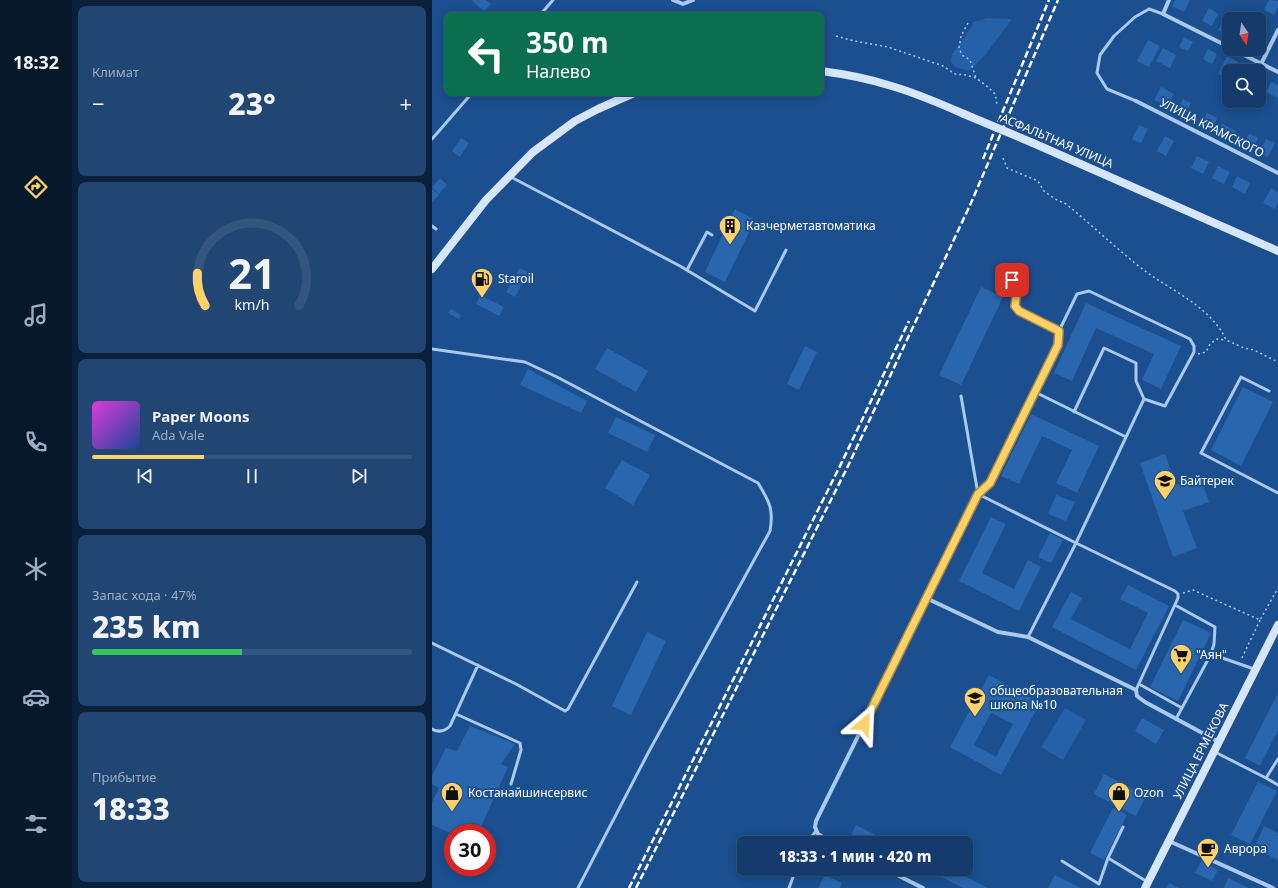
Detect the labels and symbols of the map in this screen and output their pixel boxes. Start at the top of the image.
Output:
north arrow [1222,12,1266,56]
street label: УЛИЦА КРАМСКОГО [1157,94,1267,161]
street label: АСФАЛЬТНАЯ УЛИЦА [998,109,1117,172]
building icon: Казчерметавтоматика [717,213,743,246]
place label: Казчерметавтоматика [746,217,876,234]
pin [995,263,1029,297]
fuel station icon: Staroil [469,266,495,299]
place label: Staroil [498,270,534,287]
school or university icon: Байтерек [1152,468,1178,501]
place label: Байтерек [1180,472,1234,489]
supermarket icon: "Аян" [1168,642,1194,675]
place label: "Аян" [1196,646,1227,663]
place label: общеобразовательная школа №10 [990,682,1123,713]
school or university icon: общеобразовательная школа №10 [962,685,988,718]
street label: УЛИЦА ЕРМЕКОВА [1169,699,1233,802]
position arrow [843,703,885,745]
shop icon: Костанайшинсервис [439,780,465,813]
shop icon: Ozon [1106,780,1132,813]
place label: Костанайшинсервис [468,784,588,801]
place label: Ozon [1134,784,1164,801]
speed limit sign: 30 [444,824,496,876]
cafe icon: Аврора [1195,836,1221,869]
place label: Аврора [1224,840,1267,857]

